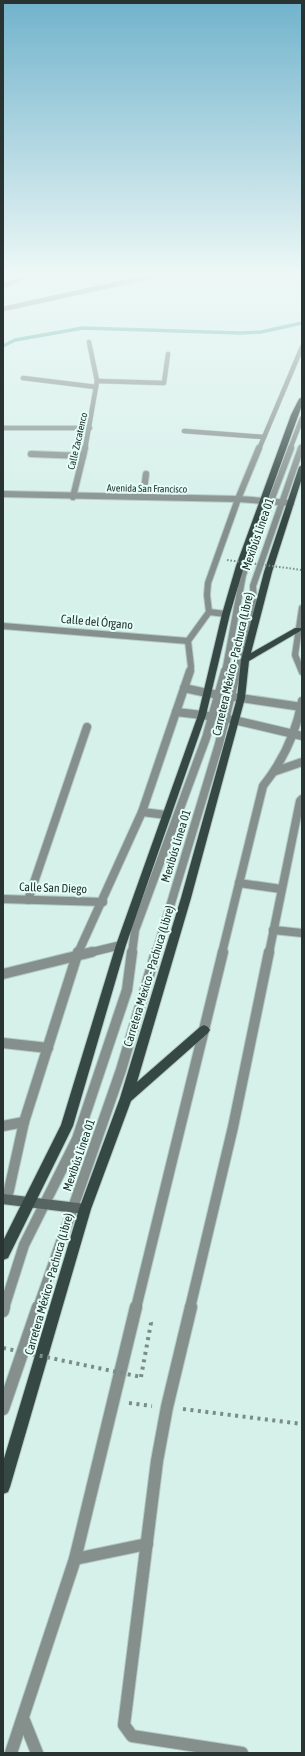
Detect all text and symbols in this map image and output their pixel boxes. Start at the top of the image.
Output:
street label: Calle Zacatenco [66,411,89,471]
street label: Avenida San Francisco [107,482,188,495]
street label: Mexibús Línea 01 [239,496,277,572]
street label: Carretera México - Pachuca (Libre) [210,591,256,737]
street label: Calle del Órgano [60,612,134,632]
street label: Mexibús Línea 01 [158,808,194,884]
street label: Calle San Diego [19,880,88,896]
street label: Carretera México - Pachuca (Libre) [121,904,177,1048]
street label: Mexibús Línea 01 [60,1117,98,1193]
street label: Carretera México - Pachuca (Libre) [22,1211,76,1357]

